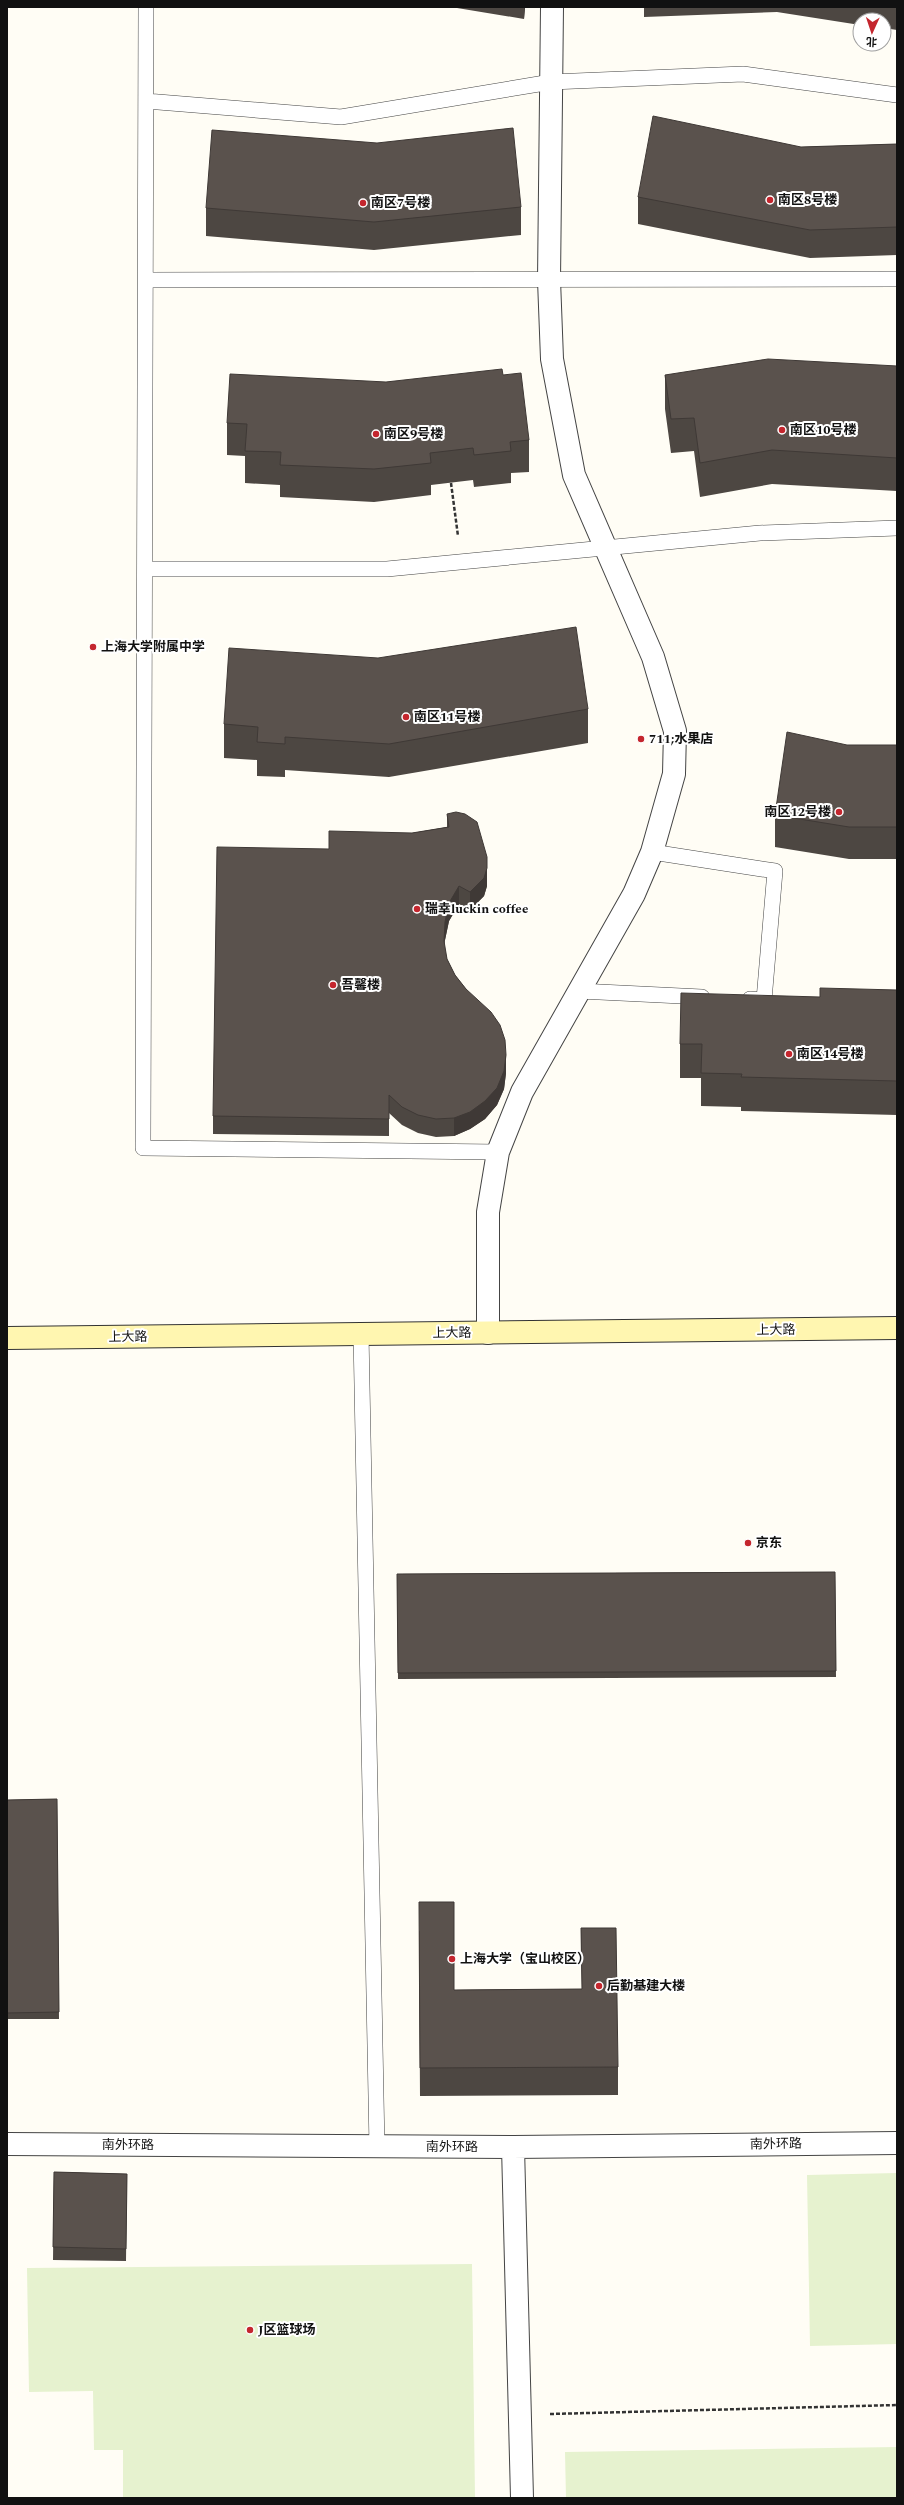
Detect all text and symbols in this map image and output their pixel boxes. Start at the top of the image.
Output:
north arrow [852,12,892,52]
text: 北 [866,33,877,50]
place label: 南区8号楼 [778,190,837,210]
place label: 南区7号楼 [371,193,430,213]
marker: 南区8号楼 [765,195,775,205]
marker: 南区7号楼 [358,198,368,208]
place label: 南区10号楼 [790,420,857,440]
place label: 南区9号楼 [384,424,443,444]
marker: 南区10号楼 [777,425,787,435]
marker: 南区9号楼 [371,429,381,439]
place label: 上海大学附属中学 [101,637,205,657]
marker: 上海大学附属中学 [88,642,98,652]
place label: 南区11号楼 [414,707,481,727]
marker: 南区11号楼 [401,712,411,722]
place label: 711;水果店 [649,729,713,749]
marker: 711;水果店 [636,734,646,744]
place label: 南区12号楼 [764,802,831,822]
marker: 南区12号楼 [834,807,844,817]
place label: 瑞幸luckin coffee [425,899,528,919]
marker: 瑞幸luckin coffee [412,904,422,914]
place label: 吾馨楼 [341,975,380,995]
marker: 吾馨楼 [328,980,338,990]
place label: 南区14号楼 [797,1044,864,1064]
marker: 南区14号楼 [784,1049,794,1059]
street label: 上大路 [756,1320,796,1340]
street label: 上大路 [432,1323,472,1343]
street label: 上大路 [108,1327,148,1347]
place label: 京东 [756,1533,782,1553]
marker: 京东 [743,1538,753,1548]
place label: 上海大学（宝山校区） [460,1949,590,1969]
marker: 上海大学（宝山校区） [447,1954,457,1964]
place label: 后勤基建大楼 [607,1976,685,1996]
marker: 后勤基建大楼 [594,1981,604,1991]
street label: 南外环路 [750,2134,802,2154]
street label: 南外环路 [102,2135,154,2155]
street label: 南外环路 [426,2137,478,2157]
place label: J区篮球场 [258,2320,316,2340]
marker: J区篮球场 [245,2325,255,2335]

